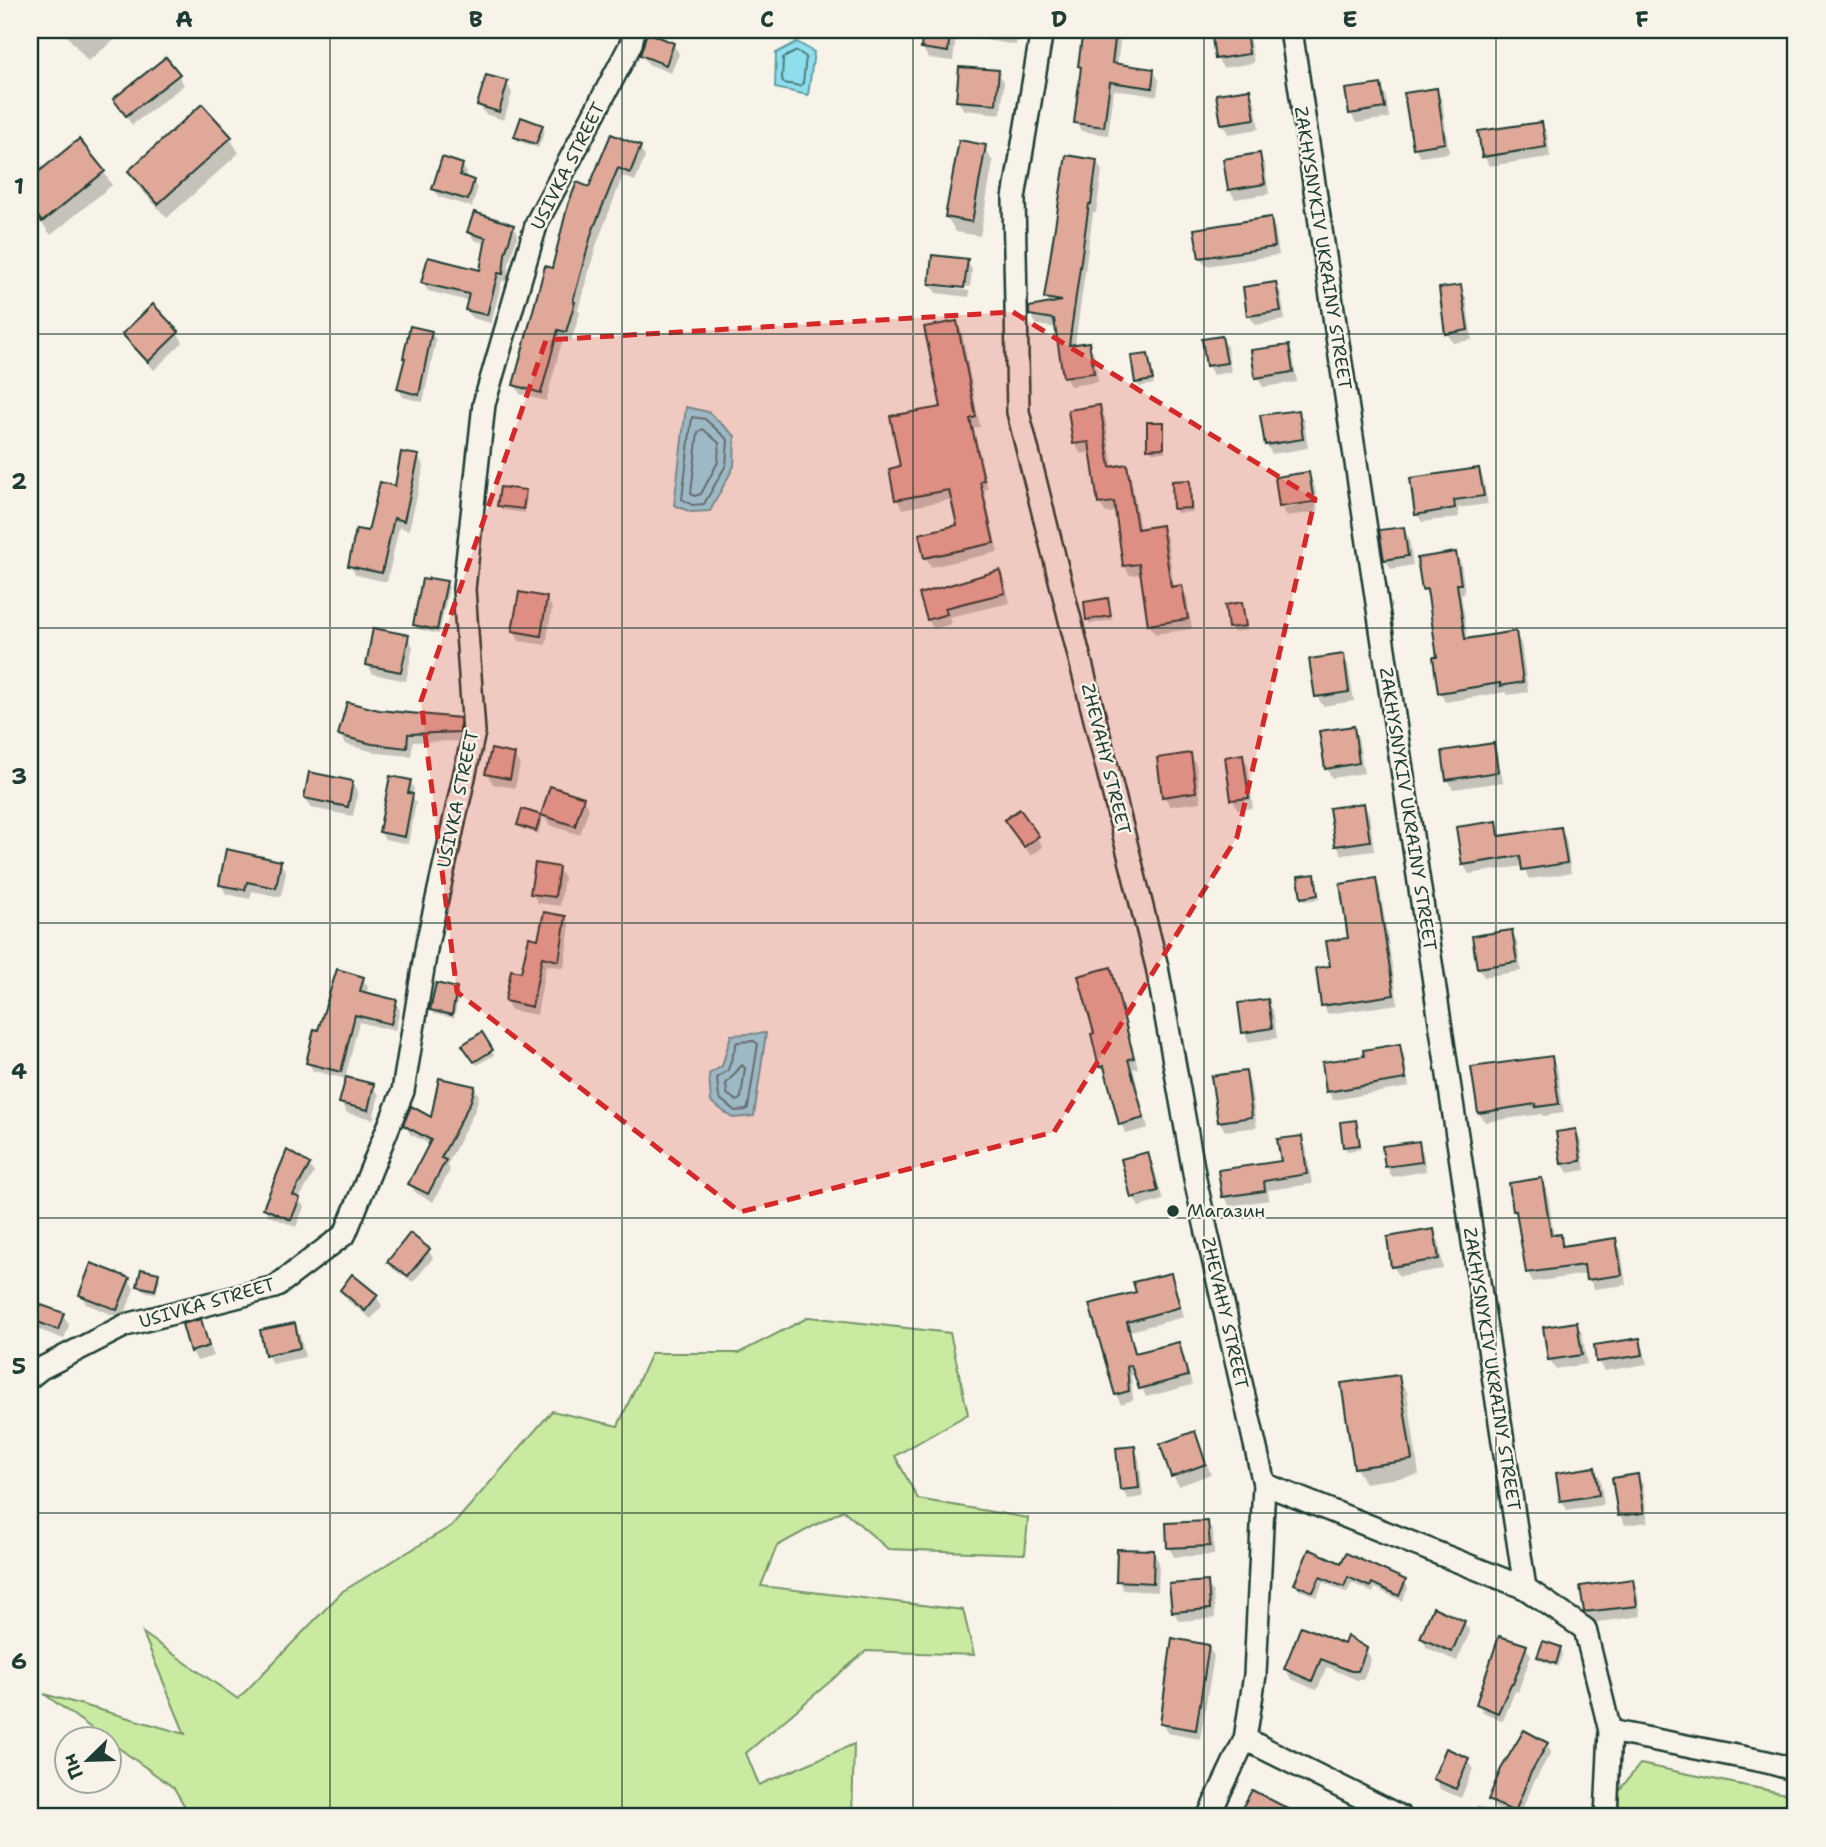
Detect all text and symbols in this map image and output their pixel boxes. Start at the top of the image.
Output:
text: A [175,4,193,34]
text: B [469,4,483,34]
text: C [760,4,774,34]
text: D [1051,4,1067,34]
text: E [1342,4,1358,34]
text: F [1635,4,1649,34]
street label: USIVKA STREET [525,98,611,234]
street label: ZAKHYSNYKIV UKRAINY STREET [1289,105,1357,391]
text: 1 [14,171,24,201]
text: 2 [11,466,27,496]
street label: ZAKHYSNYKIV UKRAINY STREET [1374,666,1442,952]
street label: ZHEVAHY STREET [1076,681,1136,837]
street label: USIVKA STREET [432,728,484,870]
text: 3 [11,761,27,791]
text: 4 [11,1056,27,1086]
place label: Магазин [1187,1199,1265,1223]
marker: Магазин [1165,1203,1181,1219]
street label: ZAKHYSNYKIV UKRAINY STREET [1458,1226,1526,1512]
street label: ZHEVAHY STREET [1196,1235,1254,1391]
street label: USIVKA STREET [136,1272,278,1334]
text: 5 [12,1351,26,1381]
text: 6 [11,1646,27,1676]
north arrow [52,1724,122,1794]
text: Пн [56,1750,89,1783]

